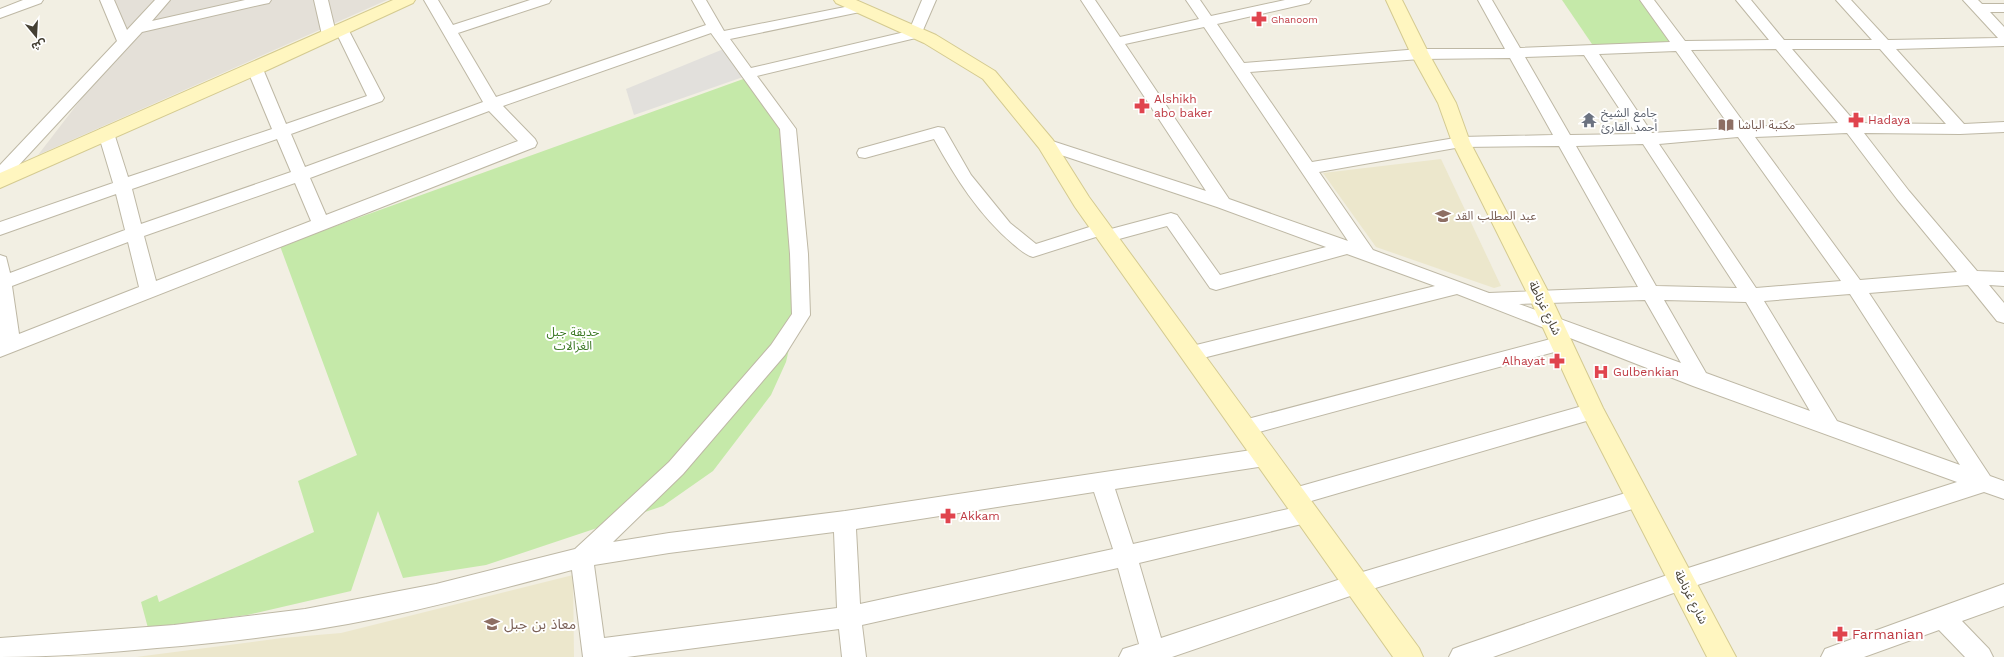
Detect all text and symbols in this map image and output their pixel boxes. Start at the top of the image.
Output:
pharmacy icon: Ghanoom [1250,10,1268,28]
place label: Ghanoom [1271,14,1318,25]
north arrow [16,16,56,56]
text: ش [30,37,48,54]
place label: Alshikh abo baker [1154,92,1212,120]
pharmacy icon: Alshikh abo baker [1133,97,1151,115]
place label: جامع الشيخ أحمد القارئ [1601,106,1657,134]
temple icon: جامع الشيخ أحمد القارئ [1580,111,1598,129]
pharmacy icon: Hadaya [1847,111,1865,129]
place label: Hadaya [1868,113,1911,127]
library icon: مكتبة الباشا [1717,116,1735,134]
place label: مكتبة الباشا [1738,118,1795,132]
school or university icon: عبد المطلب القد [1434,207,1452,225]
place label: عبد المطلب القد [1455,209,1536,223]
street label: شارع غرناطة [1524,279,1564,338]
park label: حديقة جبل الغزالات [547,325,599,353]
pharmacy icon: Alhayat [1548,352,1566,370]
place label: Alhayat [1502,354,1545,368]
hospital icon: Gulbenkian [1592,363,1610,381]
place label: Gulbenkian [1613,365,1679,379]
pharmacy icon: Akkam [939,507,957,525]
place label: Akkam [960,509,1000,523]
street label: شارع غرناطة [1670,568,1711,627]
school or university icon: معاذ بن جبل [483,615,501,633]
place label: معاذ بن جبل [504,616,576,633]
pharmacy icon: Farmanian [1831,625,1849,643]
place label: Farmanian [1852,626,1924,642]

